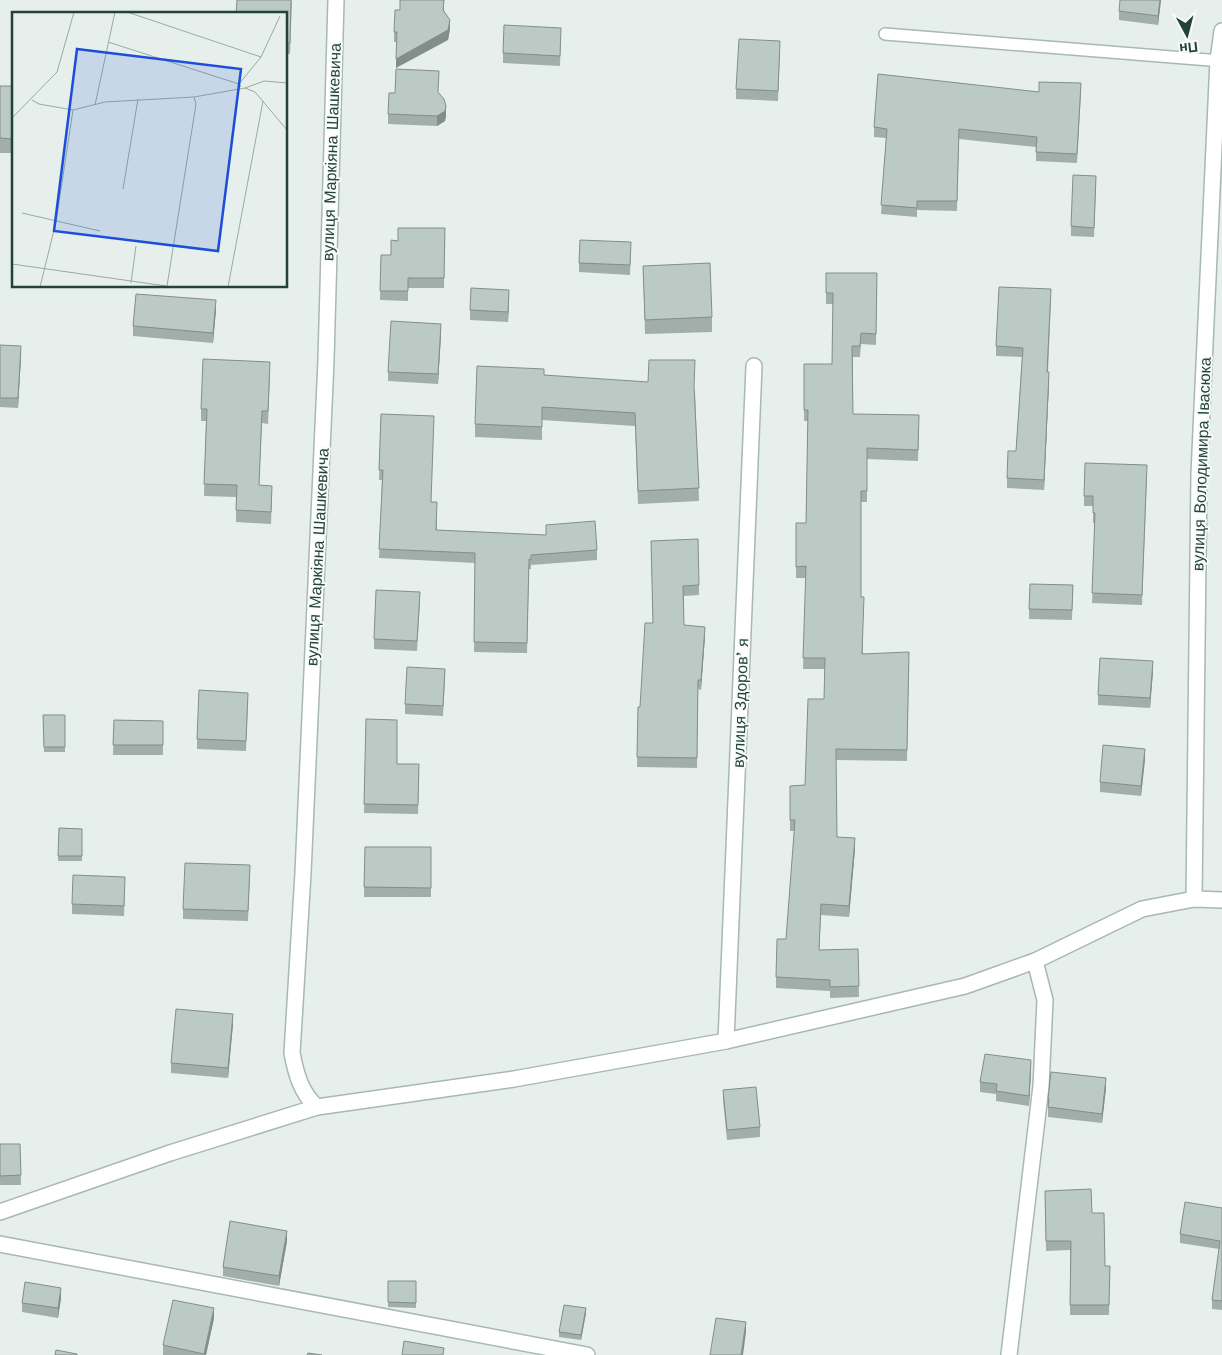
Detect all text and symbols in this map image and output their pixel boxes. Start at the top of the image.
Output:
north arrow [1162,10,1212,60]
inset map [12,12,288,288]
text: Пн [1178,39,1199,57]
street label: вулиця Маркіяна Шашкевича [318,43,345,261]
street label: вулиця Володимира Івасюка [1188,357,1215,571]
street label: вулиця Маркіяна Шашкевича [302,447,333,666]
street label: вулиця Здоровʼя [729,638,752,768]

